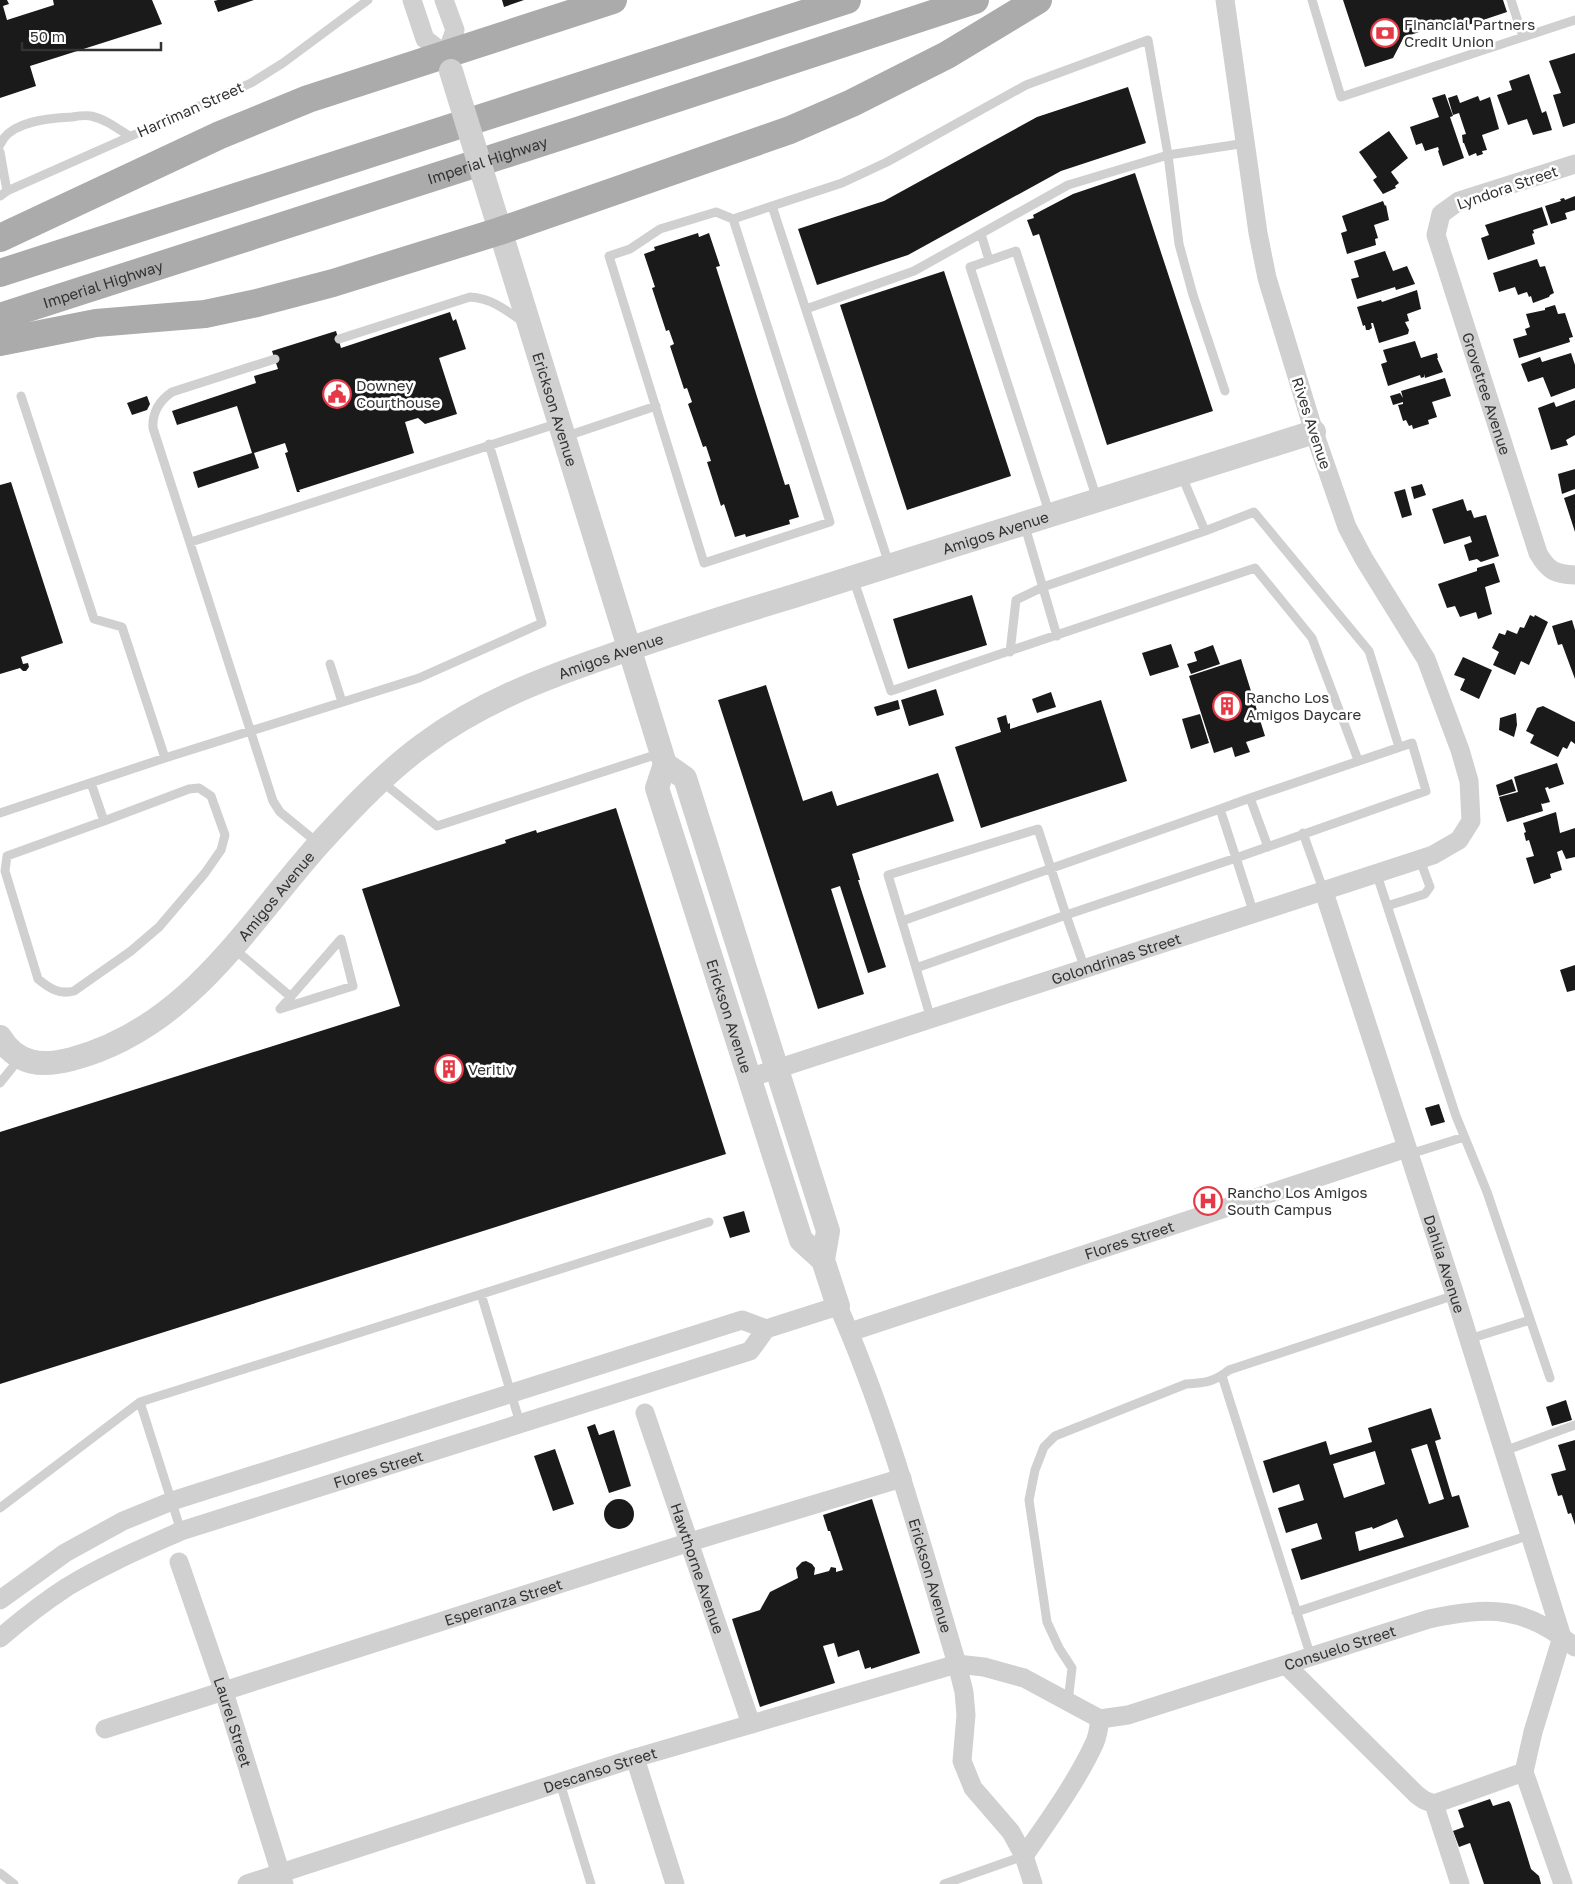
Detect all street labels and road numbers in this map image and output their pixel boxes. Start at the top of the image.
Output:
street label: Harriman Street [134,77,246,141]
street label: Imperial Highway [425,132,550,188]
street label: Lyndora Street [1454,161,1560,213]
street label: Imperial Highway [40,256,166,312]
street label: Grovetree Avenue [1459,330,1515,457]
street label: Erickson Avenue [529,350,582,469]
street label: Rives Avenue [1289,375,1335,472]
street label: Amigos Avenue [940,507,1051,558]
street label: Amigos Avenue [555,629,666,682]
street label: Amigos Avenue [234,847,318,944]
street label: Golondrinas Street [1049,929,1183,988]
street label: Erickson Avenue [703,957,756,1075]
street label: Dahlia Avenue [1420,1212,1469,1316]
street label: Flores Street [1082,1217,1176,1263]
street label: Flores Street [331,1446,425,1491]
street label: Hawthorne Avenue [667,1500,729,1636]
street label: Erickson Avenue [905,1516,956,1635]
street label: Esperanza Street [442,1574,564,1629]
street label: Consuelo Street [1282,1621,1398,1674]
street label: Laurel Street [210,1674,256,1769]
street label: Descanso Street [541,1743,659,1796]

